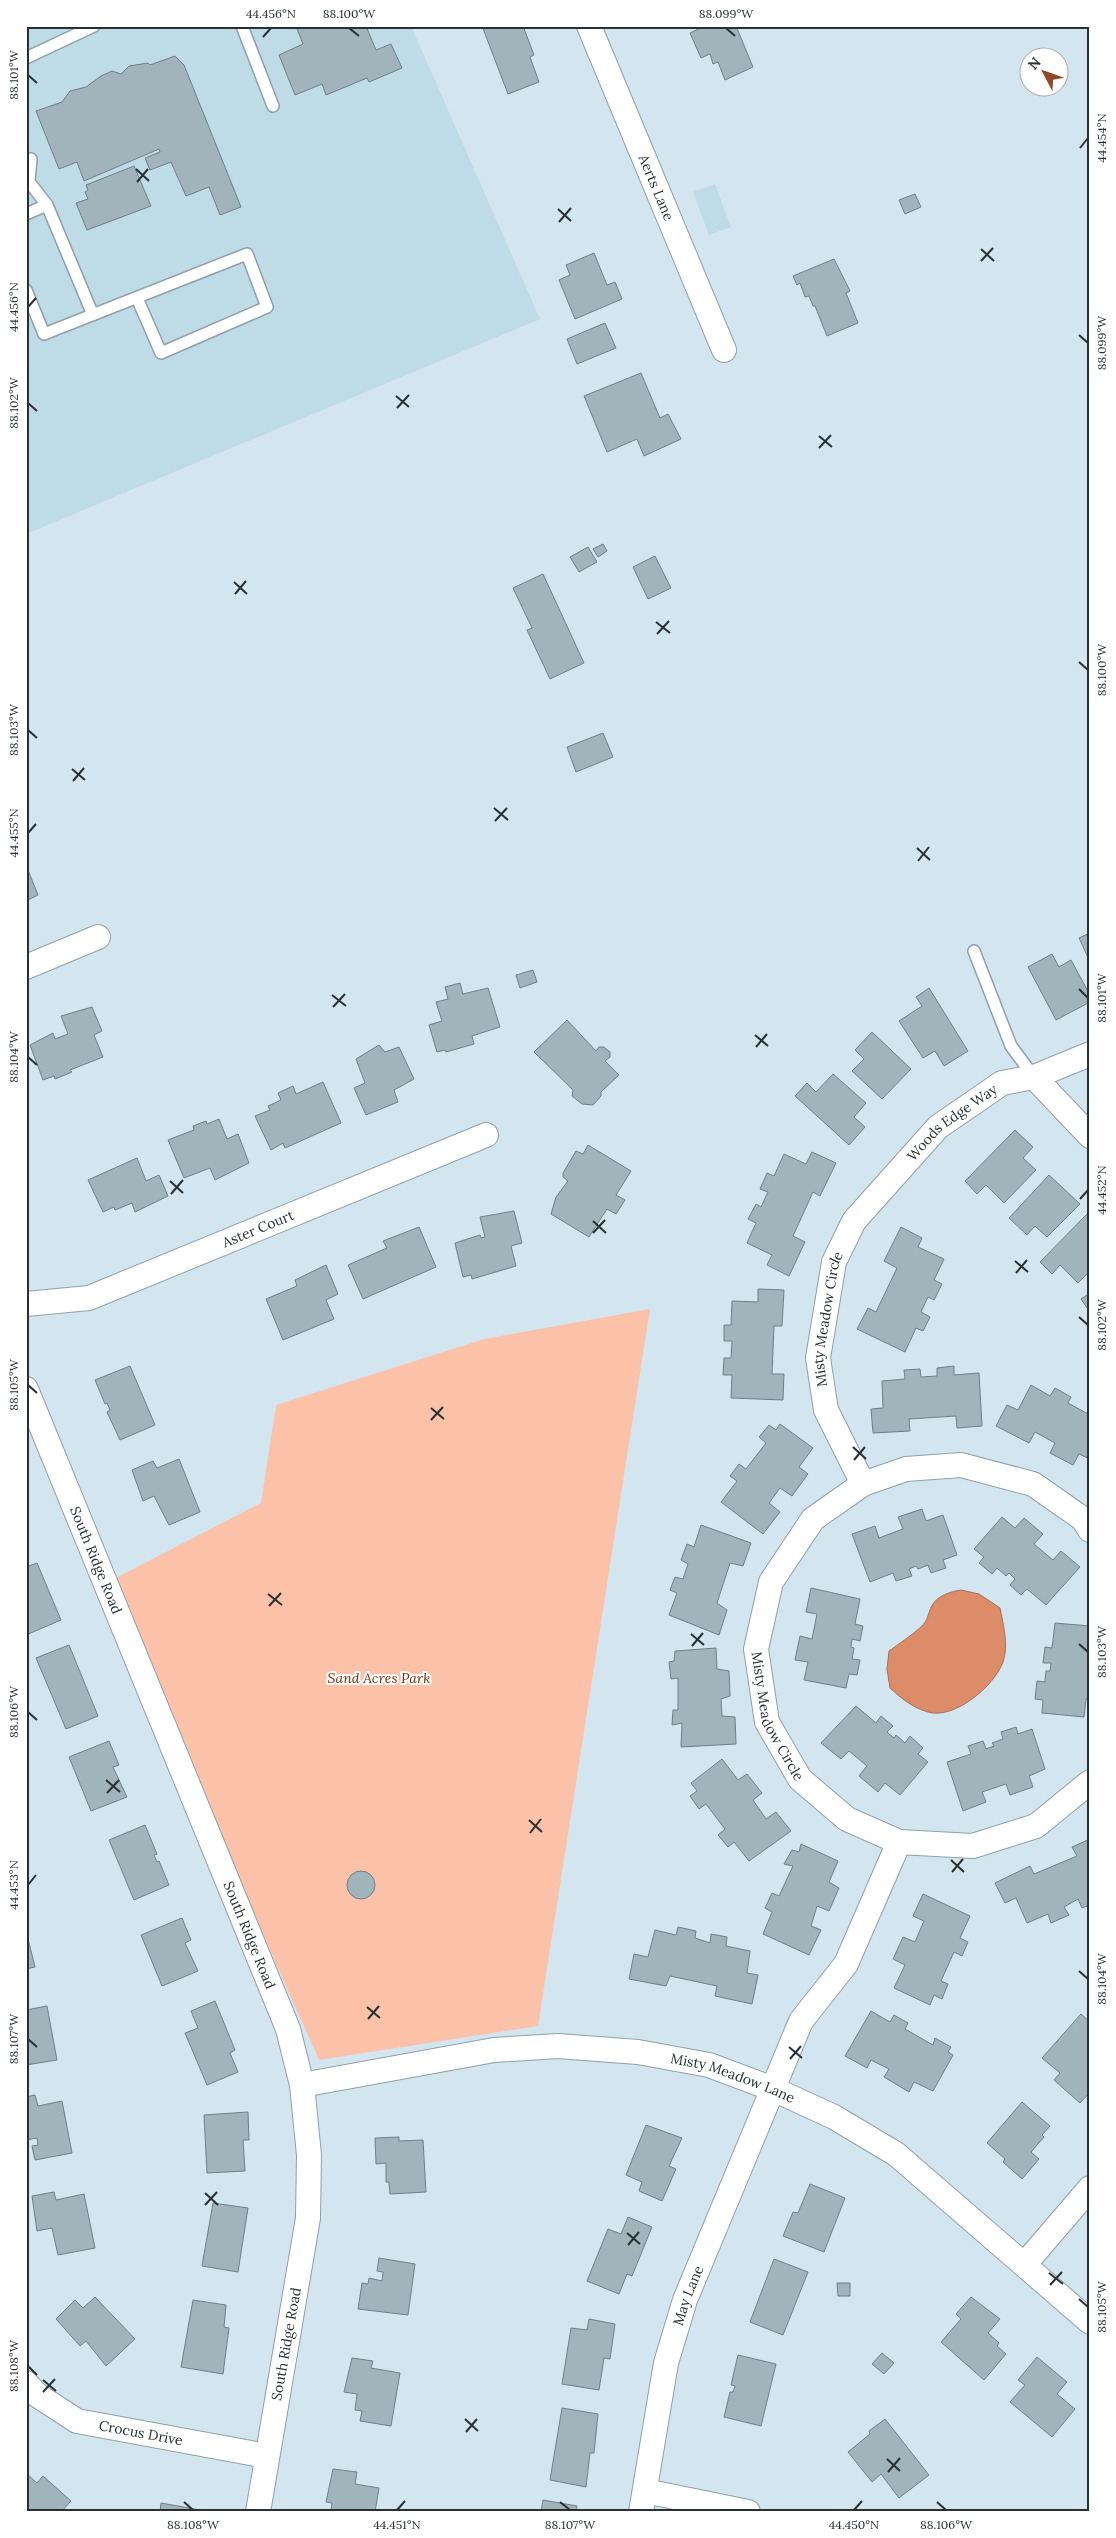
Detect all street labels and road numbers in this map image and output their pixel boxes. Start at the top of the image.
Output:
street label: Aerts Lane [634,151,678,224]
street label: Woods Edge Way [903,1080,1001,1165]
street label: Aster Court [219,1206,297,1252]
street label: Misty Meadow Circle [809,1248,847,1388]
street label: South Ridge Road [66,1504,126,1617]
street label: Misty Meadow Circle [748,1650,808,1784]
street label: South Ridge Road [219,1879,280,1991]
street label: Misty Meadow Lane [669,2049,798,2107]
street label: May Lane [669,2262,707,2328]
street label: South Ridge Road [267,2286,305,2402]
street label: Crocus Drive [98,2416,185,2449]

